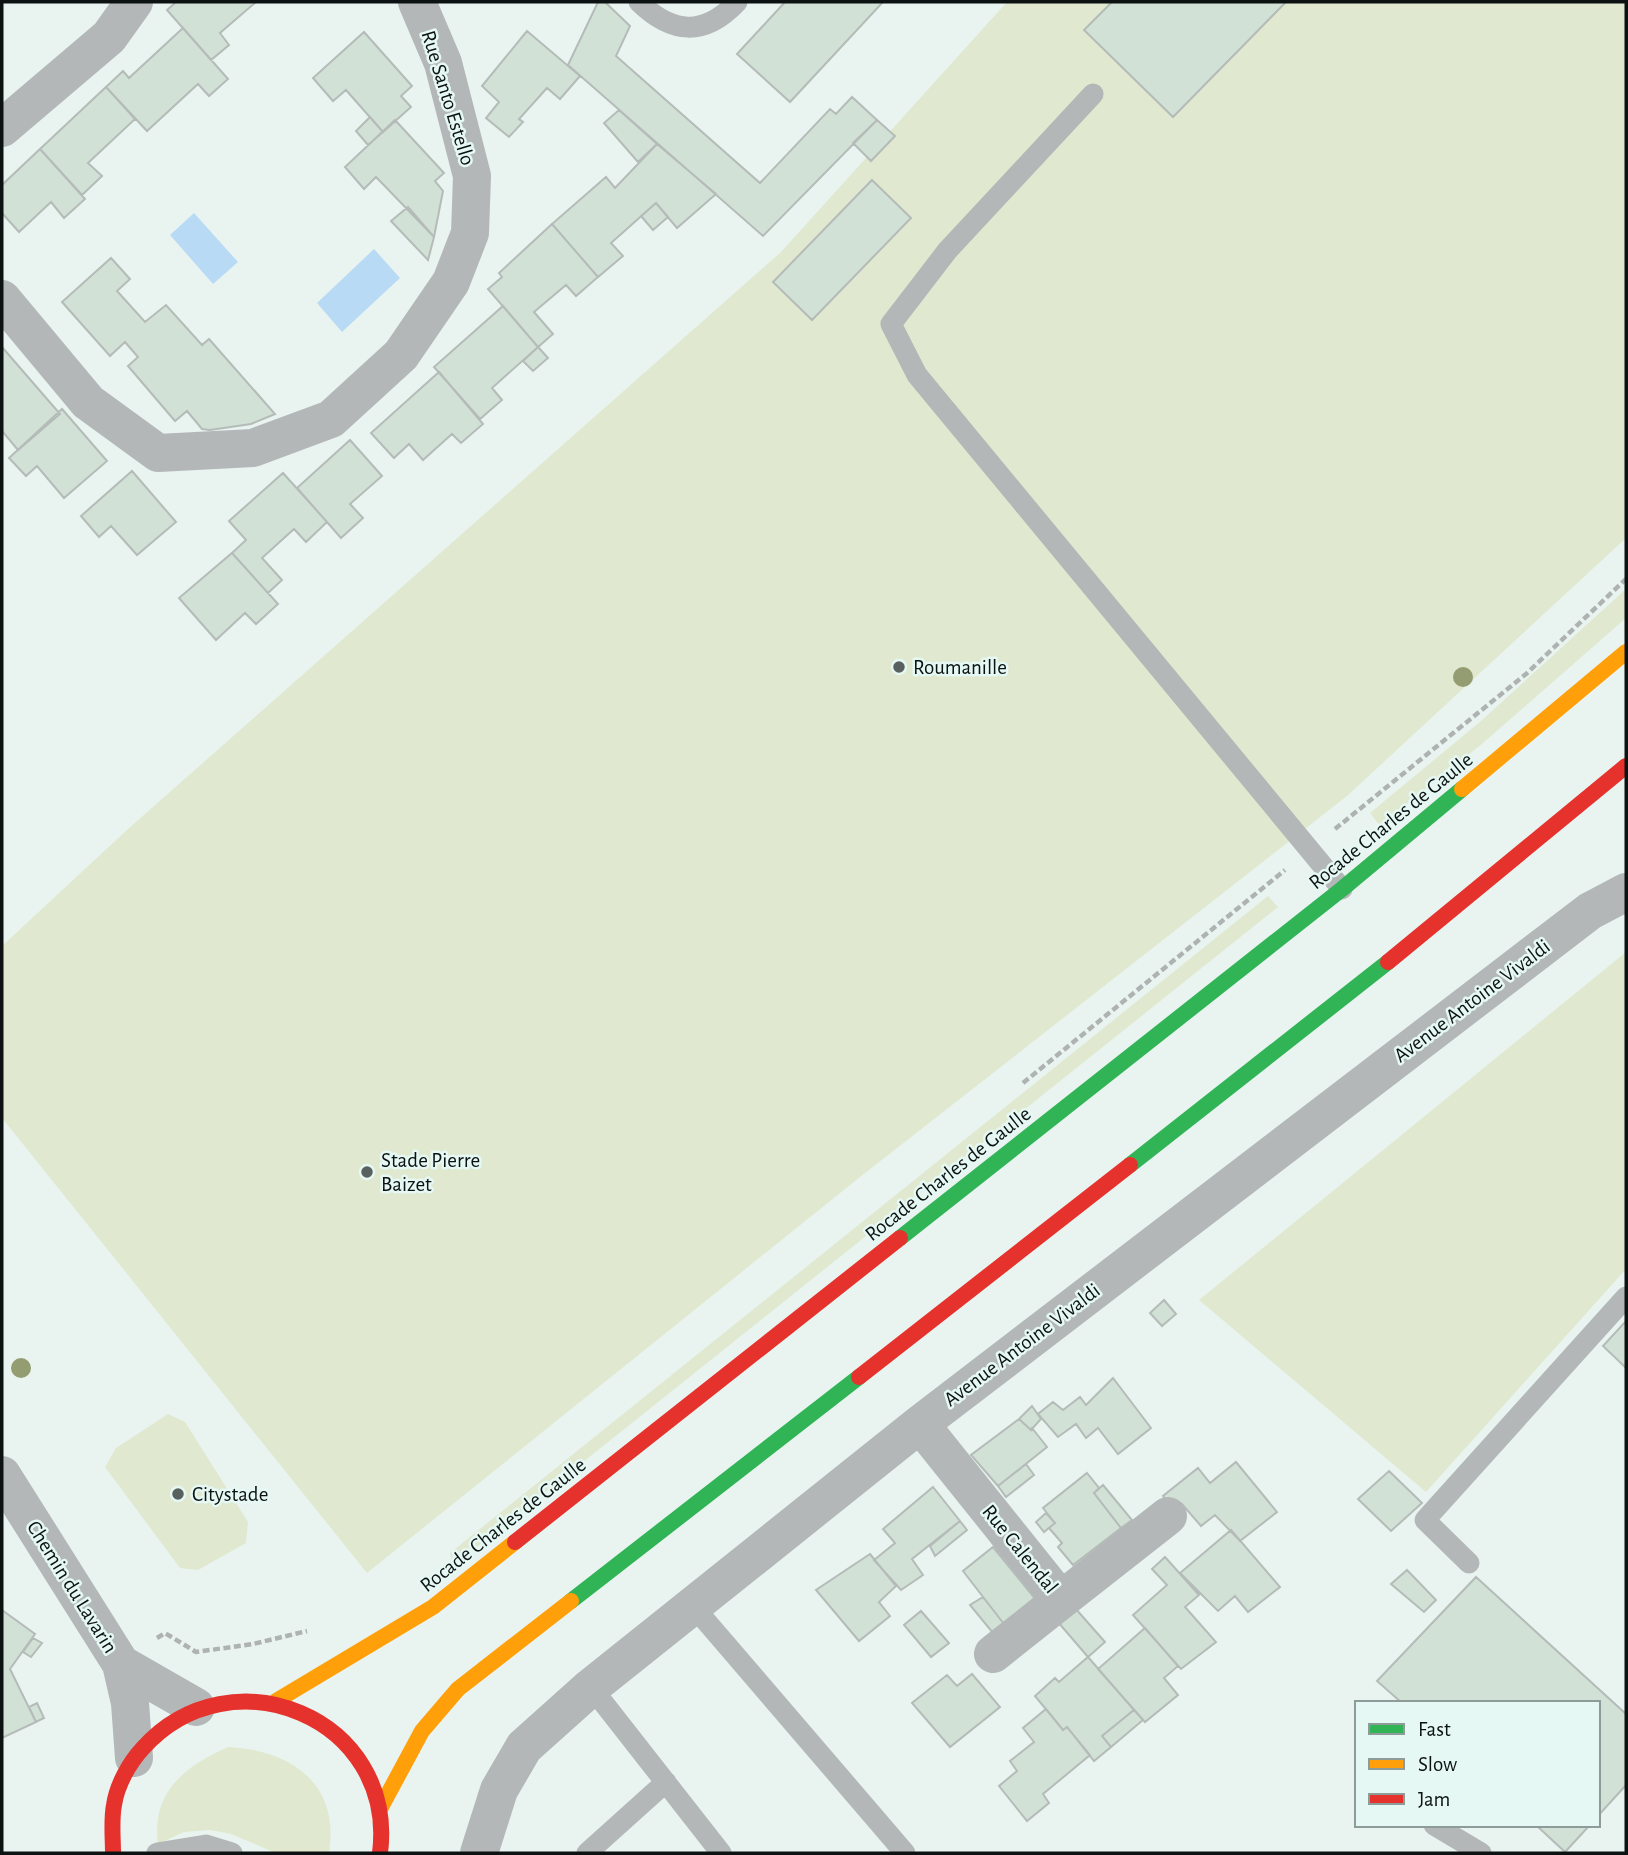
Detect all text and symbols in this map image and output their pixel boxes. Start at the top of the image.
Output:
street label: Rue Santo Estello [418,28,478,168]
place label: Roumanille [913,657,1007,678]
marker: Roumanille [891,659,907,675]
street label: Rocade Charles de Gaulle [1305,749,1477,893]
street label: Avenue Antoine Vivaldi [1390,936,1554,1066]
street label: Rocade Charles de Gaulle [861,1103,1035,1245]
place label: Stade Pierre Baizet [381,1150,480,1195]
marker: Stade Pierre Baizet [359,1164,375,1180]
street label: Avenue Antoine Vivaldi [940,1280,1104,1410]
street label: Rocade Charles de Gaulle [416,1454,590,1596]
place label: Citystade [192,1484,268,1505]
marker: Citystade [170,1486,186,1502]
street label: Rue Calendal [978,1501,1062,1597]
street label: Chemin du Lavarin [23,1517,121,1657]
legend [1355,1701,1600,1827]
text: Fast [1418,1719,1451,1740]
text: Slow [1418,1754,1457,1775]
text: Jam [1418,1789,1450,1810]

